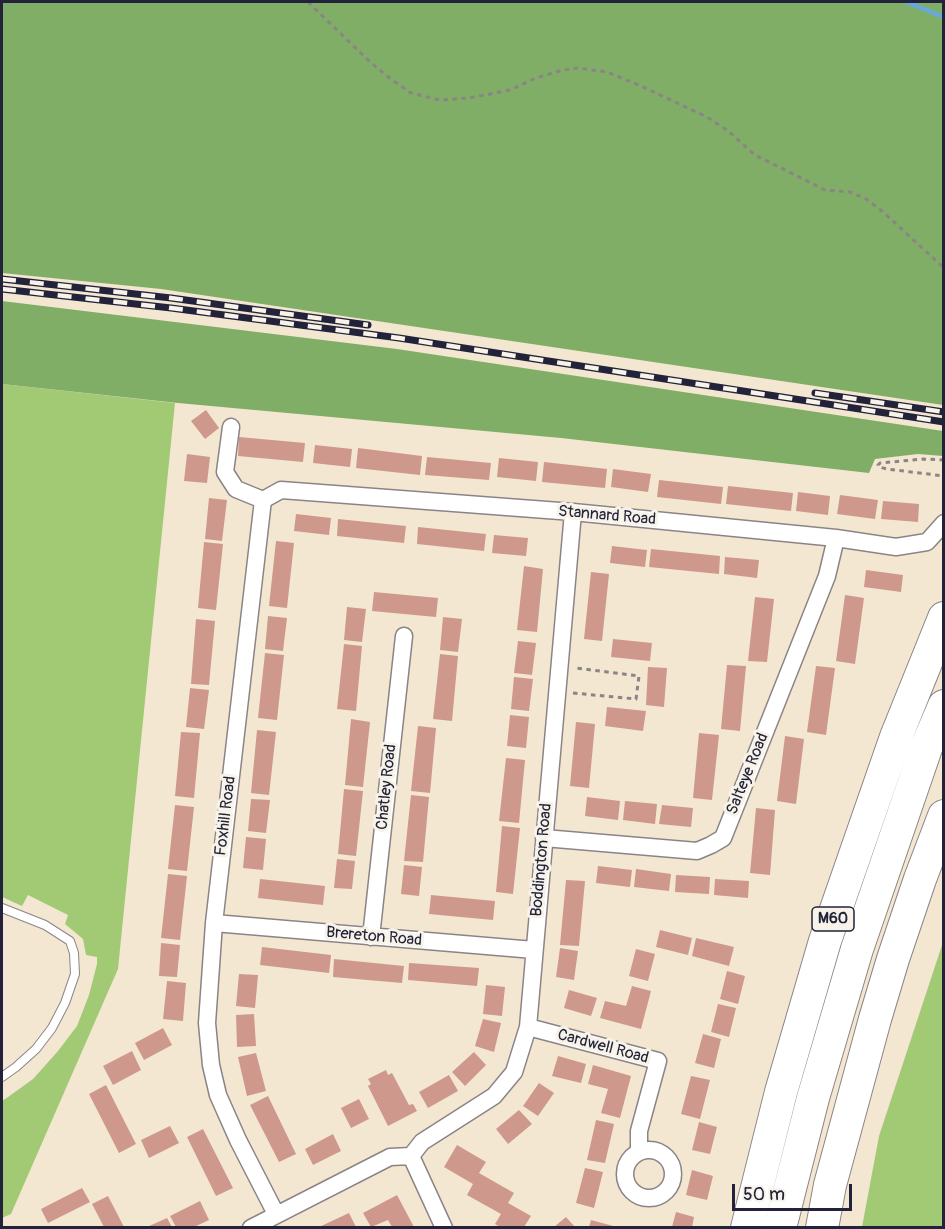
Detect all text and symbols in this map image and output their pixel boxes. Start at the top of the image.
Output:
street label: Stannard Road [557,502,657,530]
street label: Salteye Road [723,730,773,818]
street label: Chatley Road [373,743,401,831]
street label: Foxhill Road [212,775,240,857]
street label: Boddington Road [527,803,557,917]
road number: M60 [812,907,854,931]
street label: Brereton Road [325,923,423,951]
street label: Cardwell Road [555,1026,651,1068]
scale bar [735,1172,855,1210]
text: 50 m [743,1183,785,1206]

